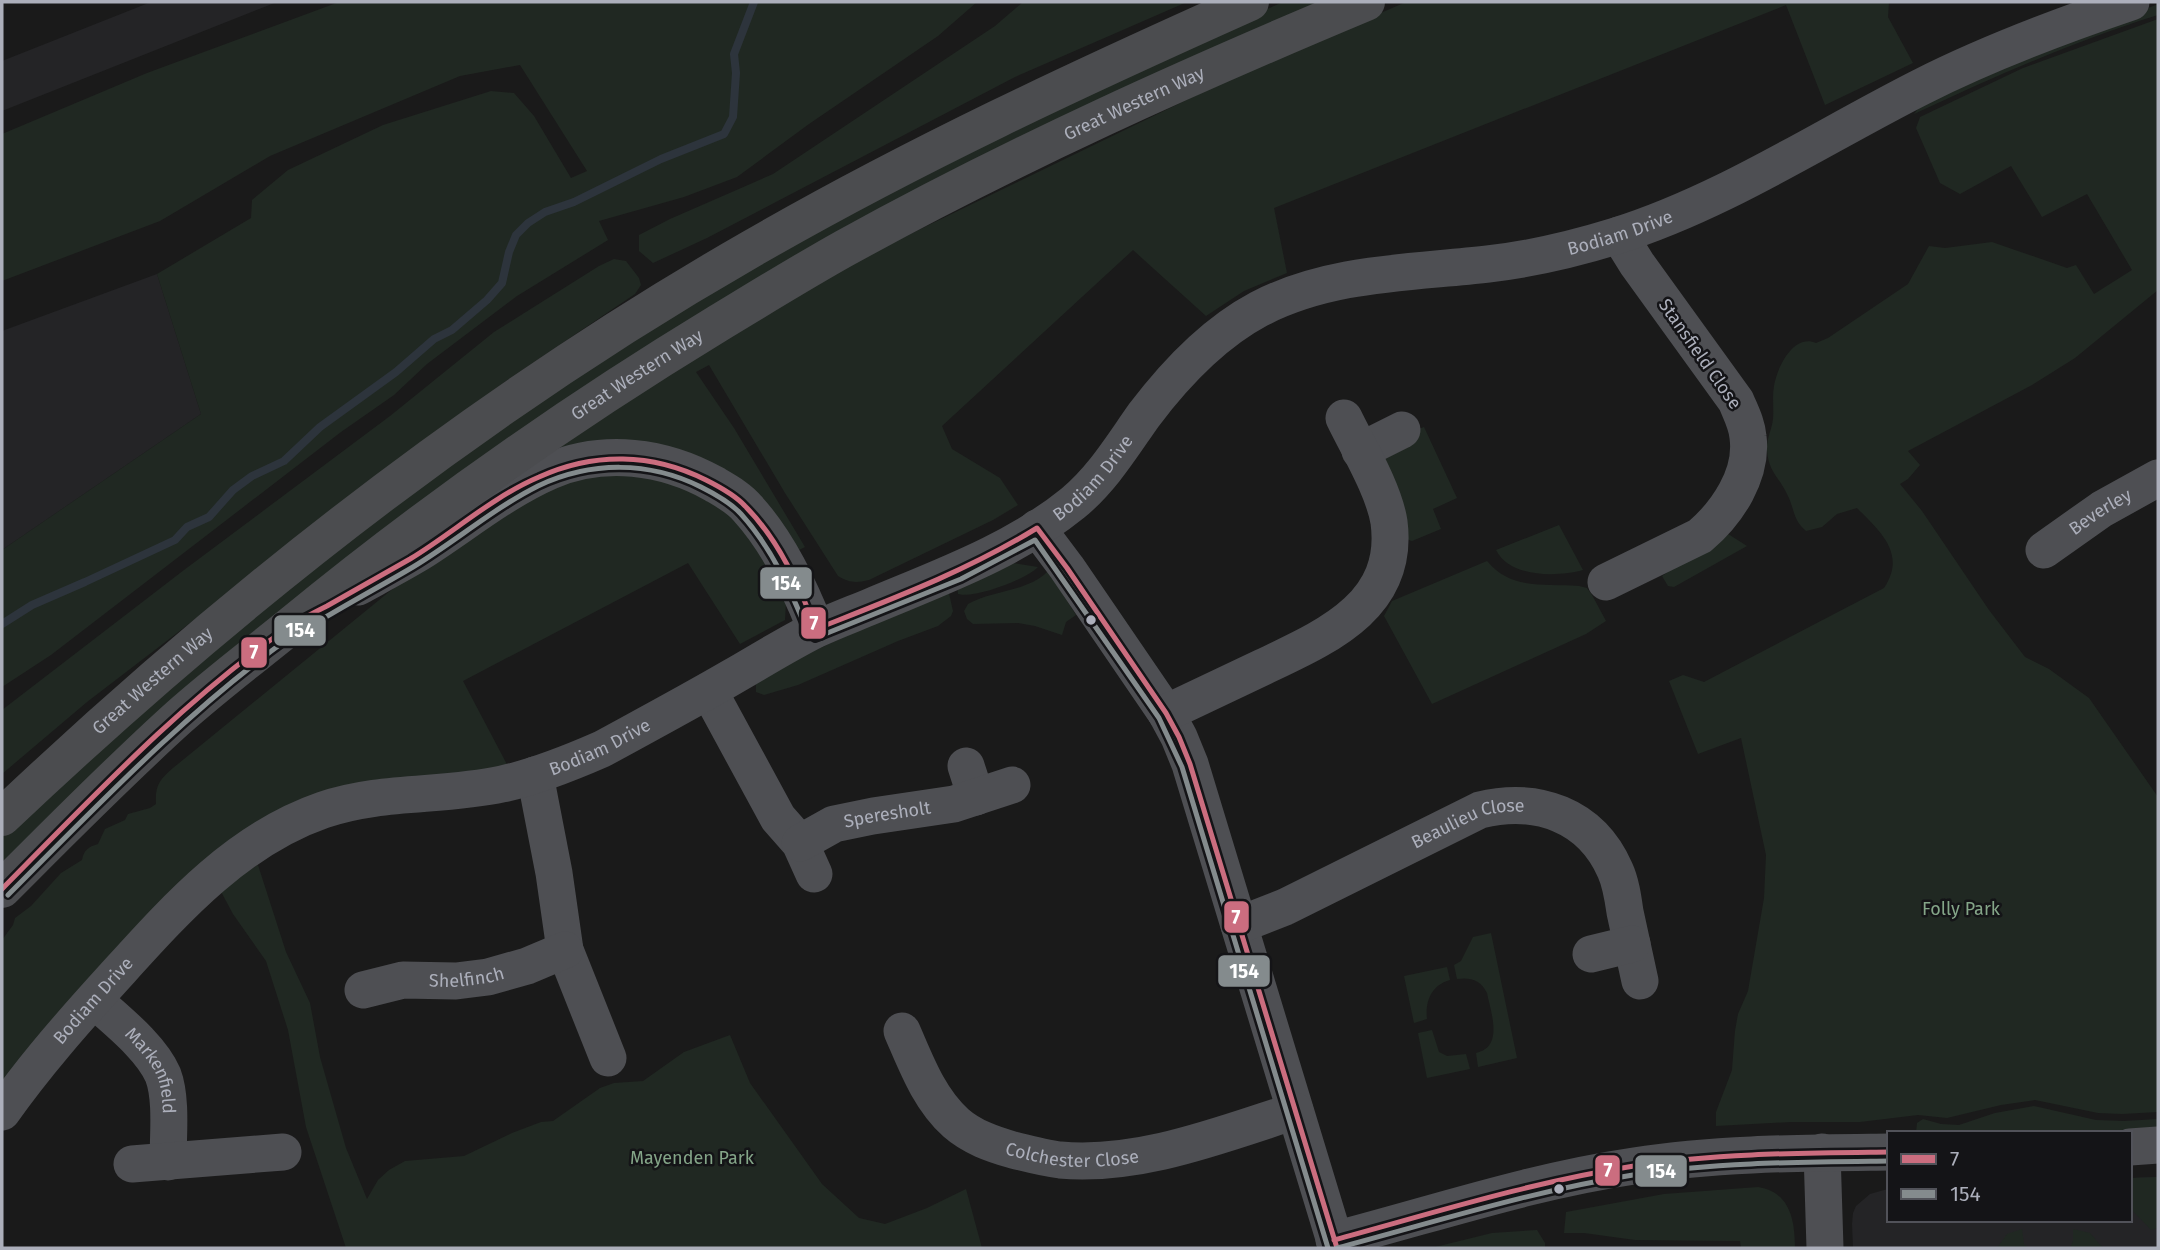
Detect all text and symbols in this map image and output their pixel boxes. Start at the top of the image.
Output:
street label: Great Western Way [1060,62,1208,145]
street label: Bodiam Drive [1565,205,1676,260]
street label: Stansfield Close [1654,295,1746,413]
street label: Great Western Way [567,324,707,425]
street label: Bodiam Drive [1048,431,1138,526]
street label: Beverley [2065,484,2135,540]
line badge: 154 [759,566,813,600]
text: 154 [771,572,801,595]
line badge: 7 [800,606,827,640]
text: 7 [810,612,819,635]
unlabelled marker [1084,613,1098,627]
line badge: 154 [273,614,327,647]
text: 154 [285,619,315,642]
street label: Great Western Way [88,622,217,739]
line badge: 7 [240,636,268,669]
text: 7 [250,641,259,664]
street label: Bodiam Drive [546,714,654,781]
street label: Beaulieu Close [1408,794,1525,853]
street label: Speresholt [842,797,933,833]
park label: Folly Park [1922,898,2001,920]
line badge: 7 [1223,900,1250,934]
text: 7 [1232,906,1241,929]
street label: Bodiam Drive [48,952,138,1049]
line badge: 154 [1217,954,1271,988]
text: 154 [1229,960,1259,983]
street label: Shelfinch [429,962,507,992]
street label: Markenfield [120,1023,180,1114]
legend [1887,1131,2132,1222]
street label: Colchester Close [1003,1137,1140,1172]
text: 7 [1950,1146,1959,1172]
park label: Mayenden Park [630,1147,755,1169]
line badge: 7 [1594,1154,1621,1187]
line badge: 154 [1634,1154,1688,1188]
text: 7 [1604,1159,1613,1182]
text: 154 [1646,1160,1676,1183]
text: 154 [1950,1181,1981,1207]
unlabelled marker [1552,1182,1566,1196]

